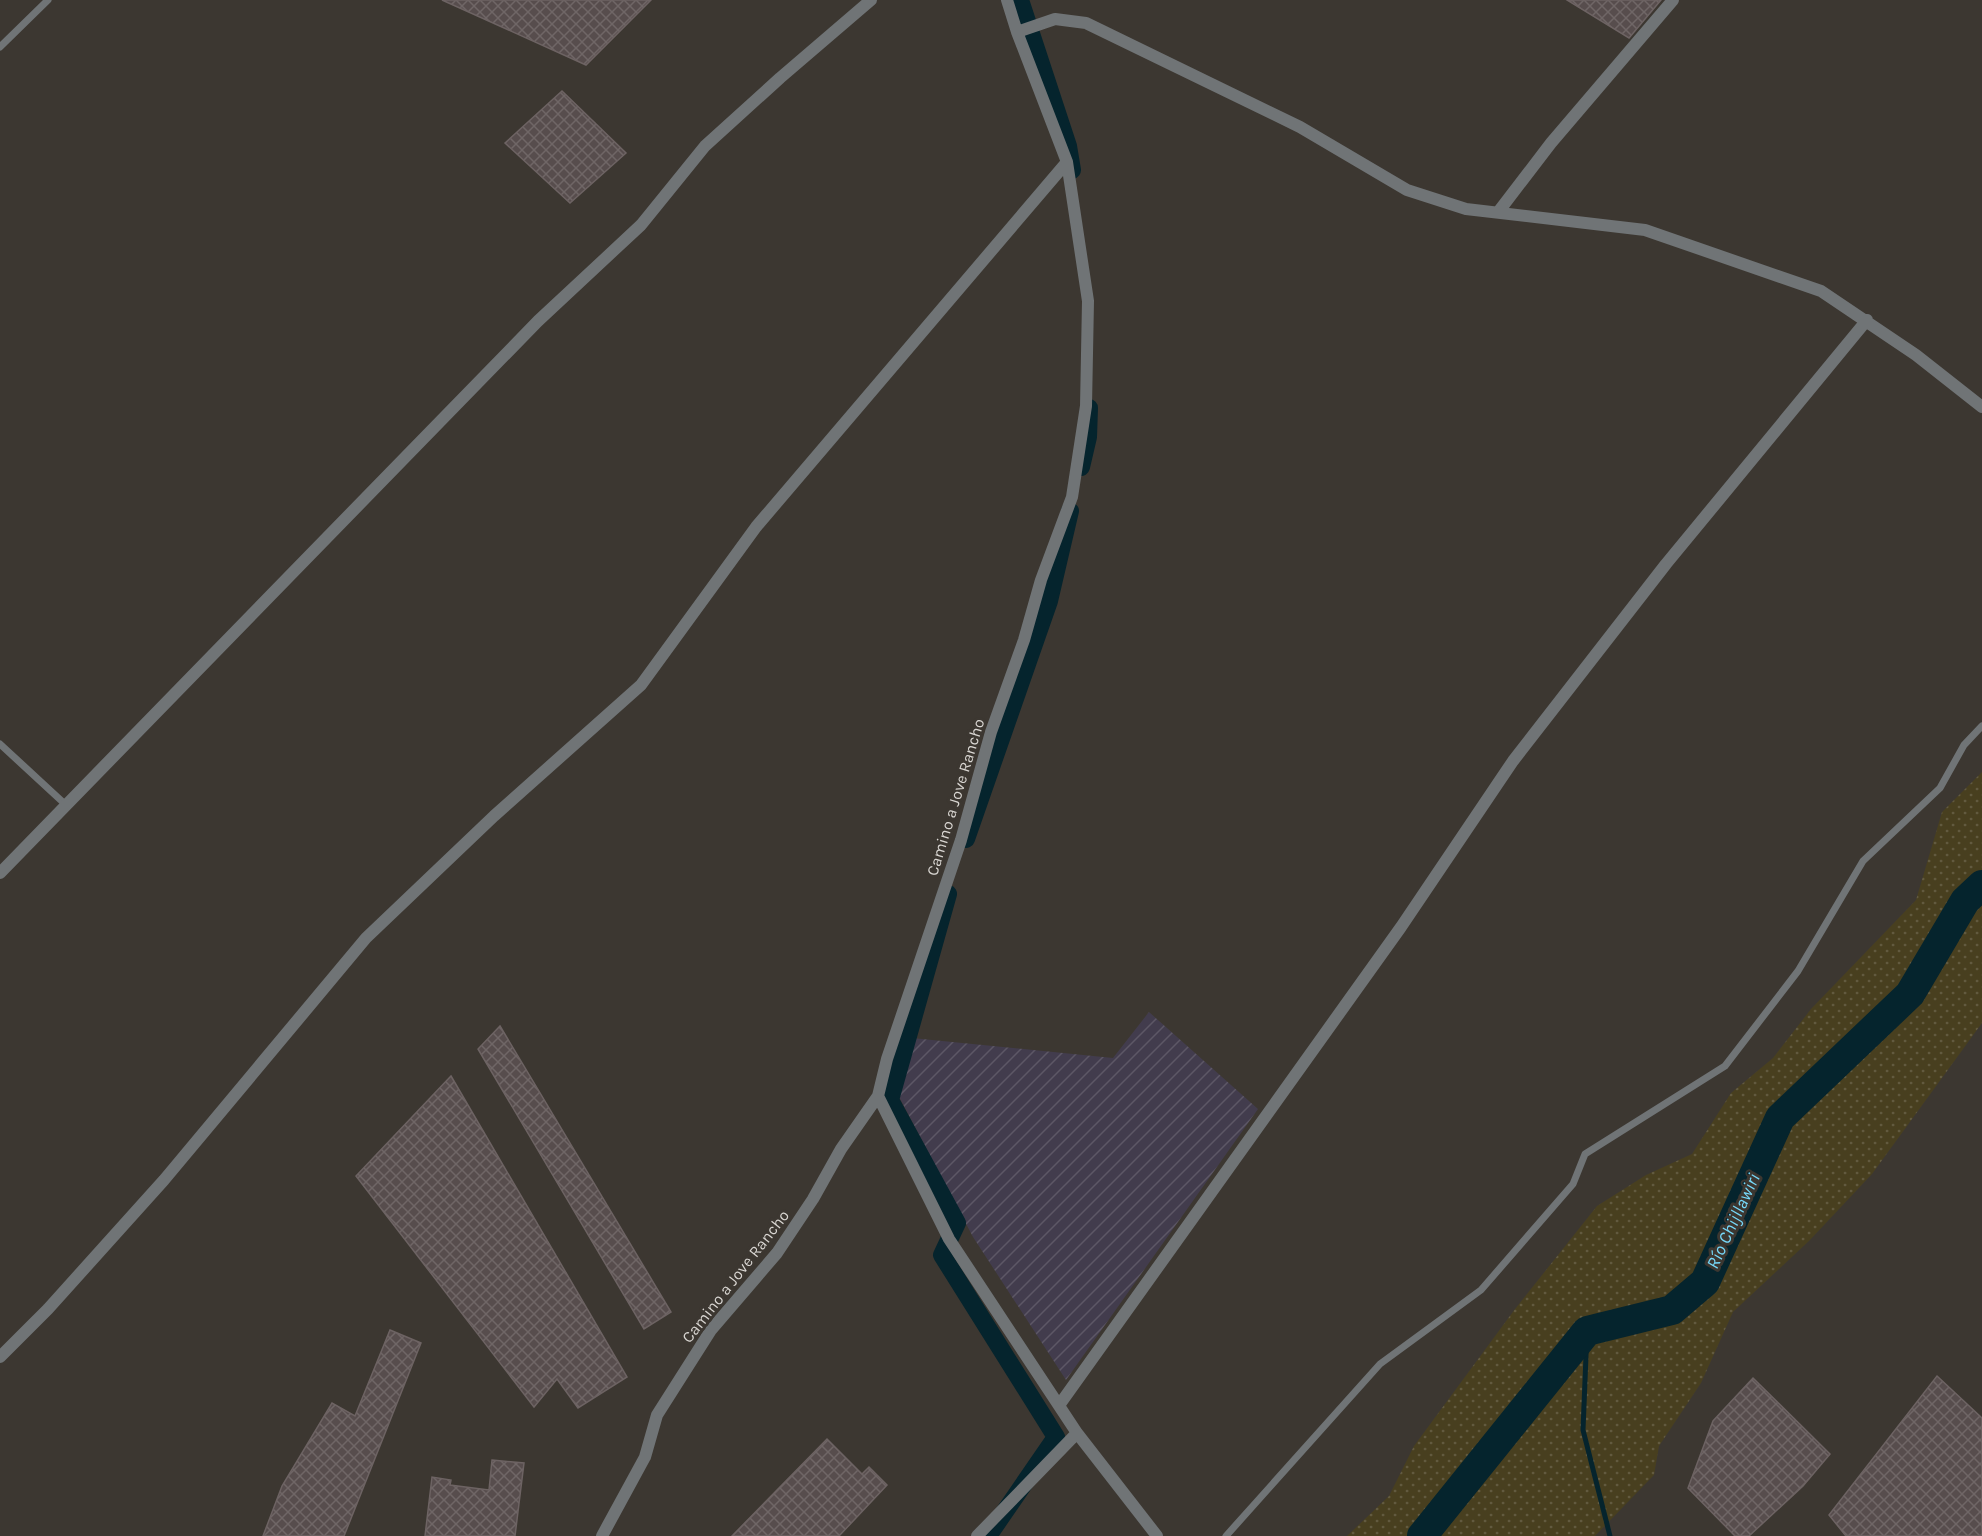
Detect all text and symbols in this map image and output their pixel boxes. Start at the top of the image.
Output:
street label: Camino a Jove Rancho [923,716,988,878]
water label: Río Chijllawiri [1701,1170,1765,1272]
street label: Camino a Jove Rancho [678,1206,793,1347]

